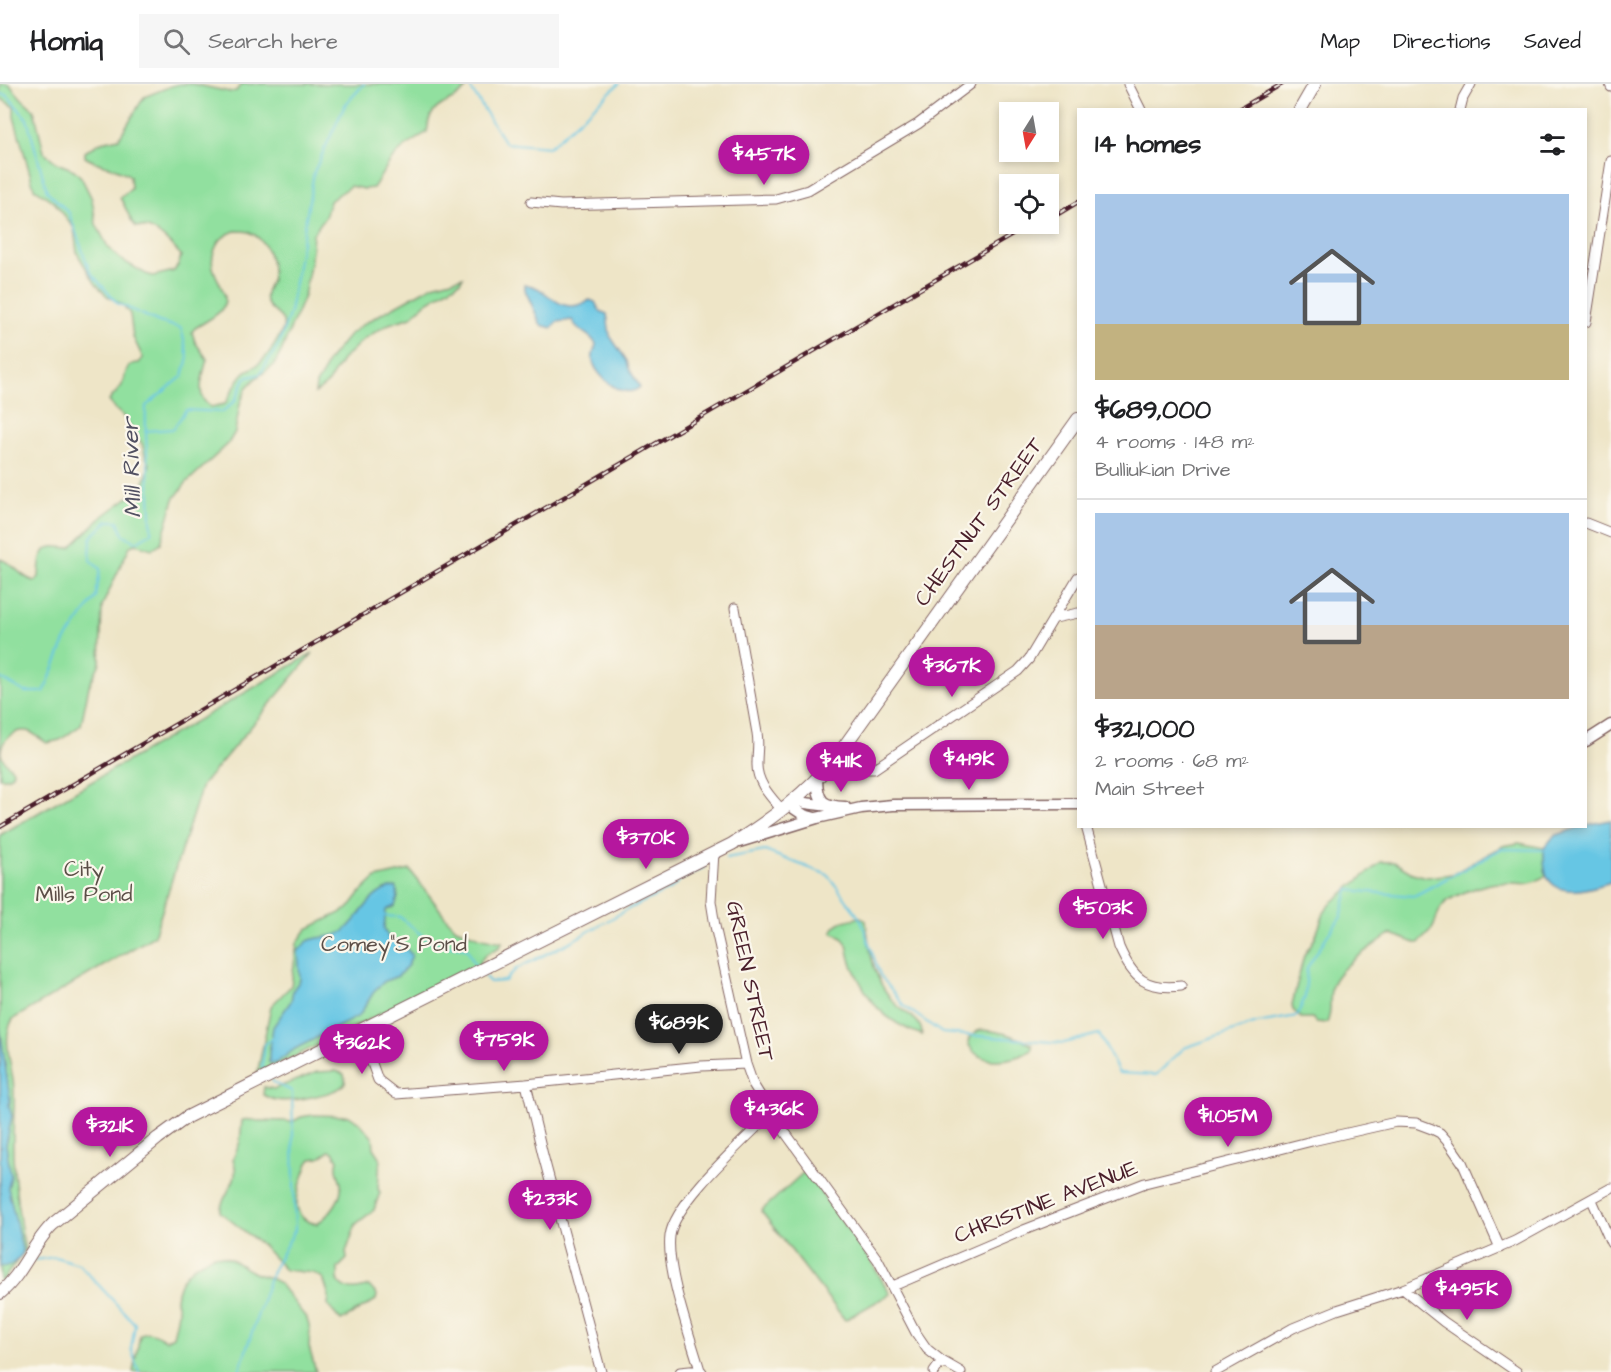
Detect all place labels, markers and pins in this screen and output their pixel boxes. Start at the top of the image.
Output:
pin: $457K [722,135,806,186]
pin: $367K [910,647,994,698]
pin: $419K [927,740,1011,791]
pin: $411K [799,742,883,793]
pin: $370K [604,819,688,870]
pin: $503K [1061,889,1145,940]
pin: $689K [637,1004,721,1055]
pin: $759K [462,1021,546,1072]
pin: $362K [320,1024,404,1075]
pin: $436K [732,1090,816,1141]
pin: $1.05M [1179,1097,1277,1148]
pin: $321K [68,1107,152,1158]
pin: $233K [508,1180,592,1231]
pin: $495K [1425,1270,1509,1321]

